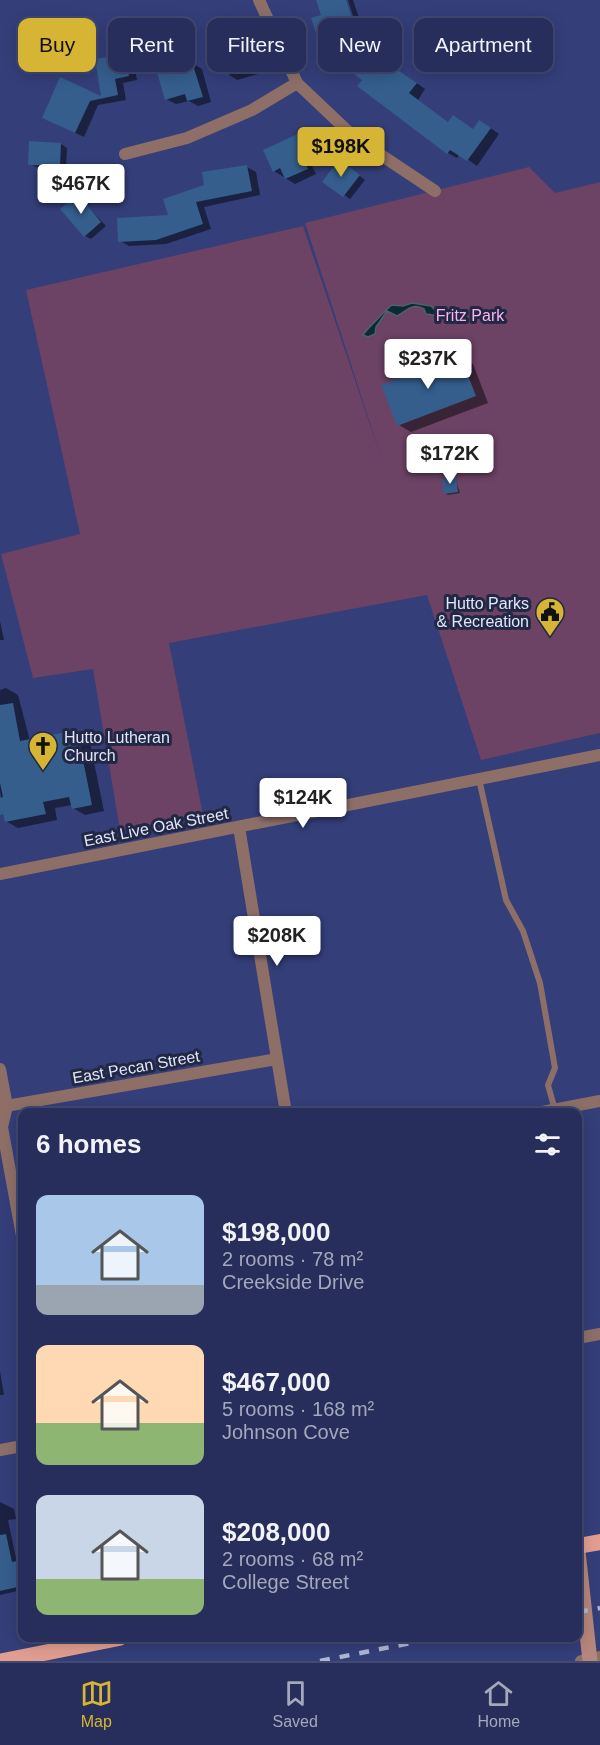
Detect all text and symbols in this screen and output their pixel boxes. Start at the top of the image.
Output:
chip: Buy [18,18,96,72]
chip: Rent [108,18,195,72]
chip: Filters [207,18,306,72]
chip: New [318,18,402,72]
chip: Apartment [414,18,553,72]
pin: $198K [299,127,383,178]
text: $198K [312,135,370,157]
pin: $467K [39,164,123,215]
text: $467K [52,172,110,194]
park label: Fritz Park [436,307,505,324]
pin: $237K [386,339,470,390]
text: $237K [399,347,457,369]
pin: $172K [408,434,492,485]
text: $172K [421,442,479,464]
place label: Hutto Parks & Recreation [437,595,529,630]
public building icon: Hutto Parks & Recreation [534,596,566,638]
place label: Hutto Lutheran Church [64,729,170,764]
church icon: Hutto Lutheran Church [27,730,59,772]
pin: $124K [261,778,345,829]
text: $124K [274,786,332,808]
street label: East Live Oak Street [82,805,230,849]
pin: $208K [235,916,319,967]
text: $208K [248,924,306,946]
street label: East Pecan Street [71,1047,202,1087]
icon: filters [531,1128,564,1161]
text: 6 homes [36,1129,142,1159]
text: $198,000 [222,1217,330,1247]
icon: home [84,1219,156,1291]
text: 2 rooms · 78 m² [222,1248,363,1270]
text: Creekside Drive [222,1271,364,1293]
text: $467,000 [222,1367,330,1397]
icon: home [84,1369,156,1441]
text: 5 rooms · 168 m² [222,1398,374,1420]
text: Johnson Cove [222,1421,350,1443]
text: $208,000 [222,1517,330,1547]
icon: home [84,1519,156,1591]
text: 2 rooms · 68 m² [222,1548,363,1570]
text: College Street [222,1571,349,1593]
tab: Map [80,1677,113,1731]
tab: Saved [272,1677,318,1731]
tab: Home [477,1677,520,1731]

